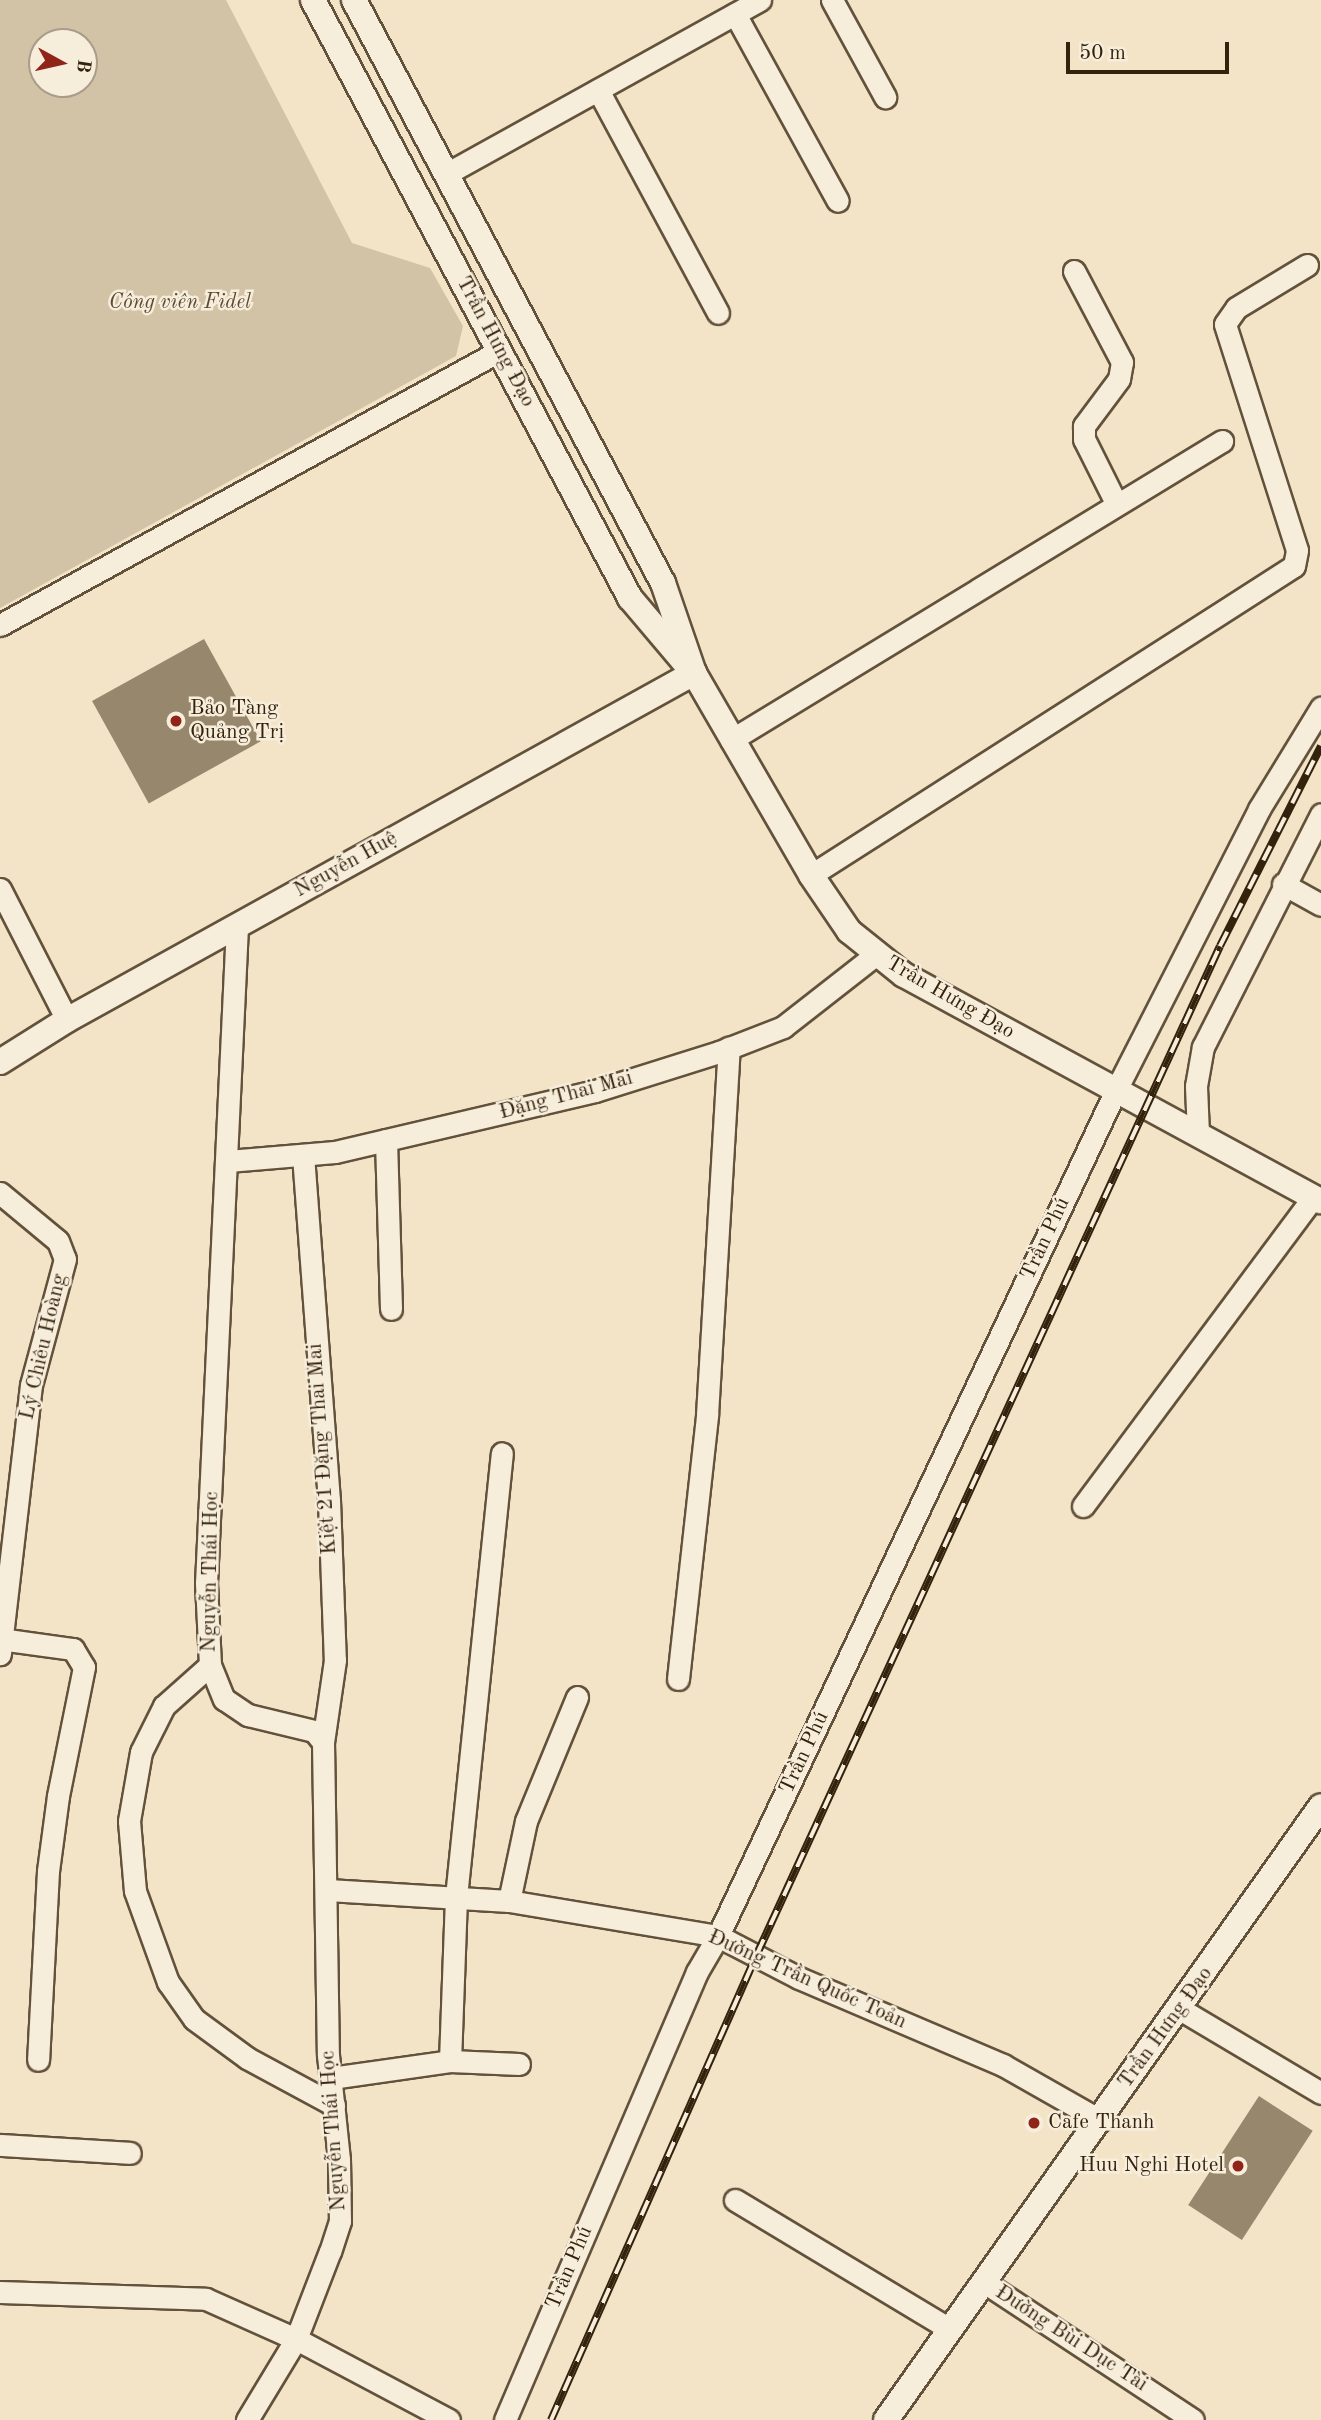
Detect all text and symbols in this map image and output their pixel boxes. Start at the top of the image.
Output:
north arrow [28,28,98,98]
scale bar [1069,28,1232,72]
text: 50 m [1079,43,1126,64]
text: B [72,58,93,74]
street label: Trần Hưng Đạo [450,272,540,412]
park label: Công viên Fidel [109,290,251,316]
place label: Bảo Tàng Quảng Trị [190,696,284,746]
marker: Bảo Tàng Quảng Trị [168,713,184,729]
street label: Nguyễn Huệ [290,826,402,904]
street label: Trần Hưng Đạo [881,951,1019,1045]
street label: Đặng Thai Mai [497,1066,635,1126]
street label: Trần Phú [1016,1194,1076,1284]
street label: Lý Chiêu Hoàng [15,1272,73,1422]
street label: Kiệt 21 Đặng Thai Mai [303,1343,343,1555]
street label: Nguyễn Thái Học [197,1491,225,1653]
street label: Trần Phú [775,1708,835,1798]
street label: Đường Trần Quốc Toản [704,1925,910,2035]
street label: Trần Hưng Đạo [1113,1962,1219,2094]
street label: Nguyễn Thái Học [316,2050,352,2212]
place label: Cafe Thanh [1048,2110,1154,2136]
marker: Cafe Thanh [1026,2115,1042,2131]
place label: Huu Nghi Hotel [1079,2153,1224,2179]
marker: Huu Nghi Hotel [1230,2158,1246,2174]
street label: Trần Phú [541,2223,599,2313]
street label: Đường Bùi Dục Tài [990,2280,1152,2398]

